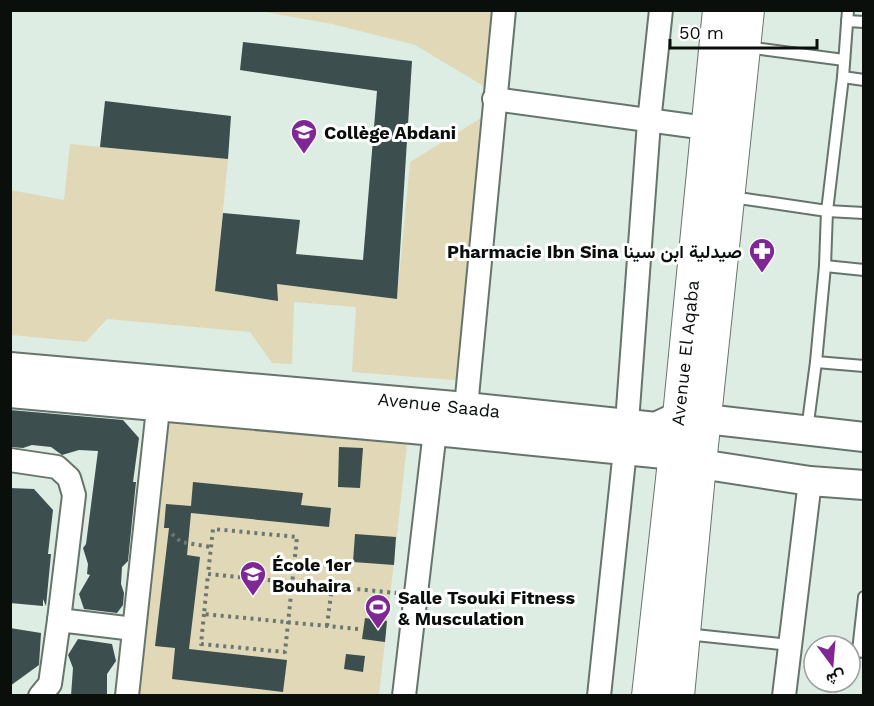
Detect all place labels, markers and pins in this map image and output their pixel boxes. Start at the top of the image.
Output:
school or university icon: Collège Abdani [289,117,319,155]
place label: Collège Abdani [324,122,456,143]
pharmacy icon: Pharmacie Ibn Sina صيدلية ابن سينا [747,236,777,274]
place label: Pharmacie Ibn Sina صيدلية ابن سينا [447,241,742,263]
place label: École 1er Bouhaira [272,554,352,596]
school or university icon: École 1er Bouhaira [238,559,268,597]
place label: Salle Tsouki Fitness & Musculation [398,587,575,629]
sports icon: Salle Tsouki Fitness & Musculation [363,592,393,630]

